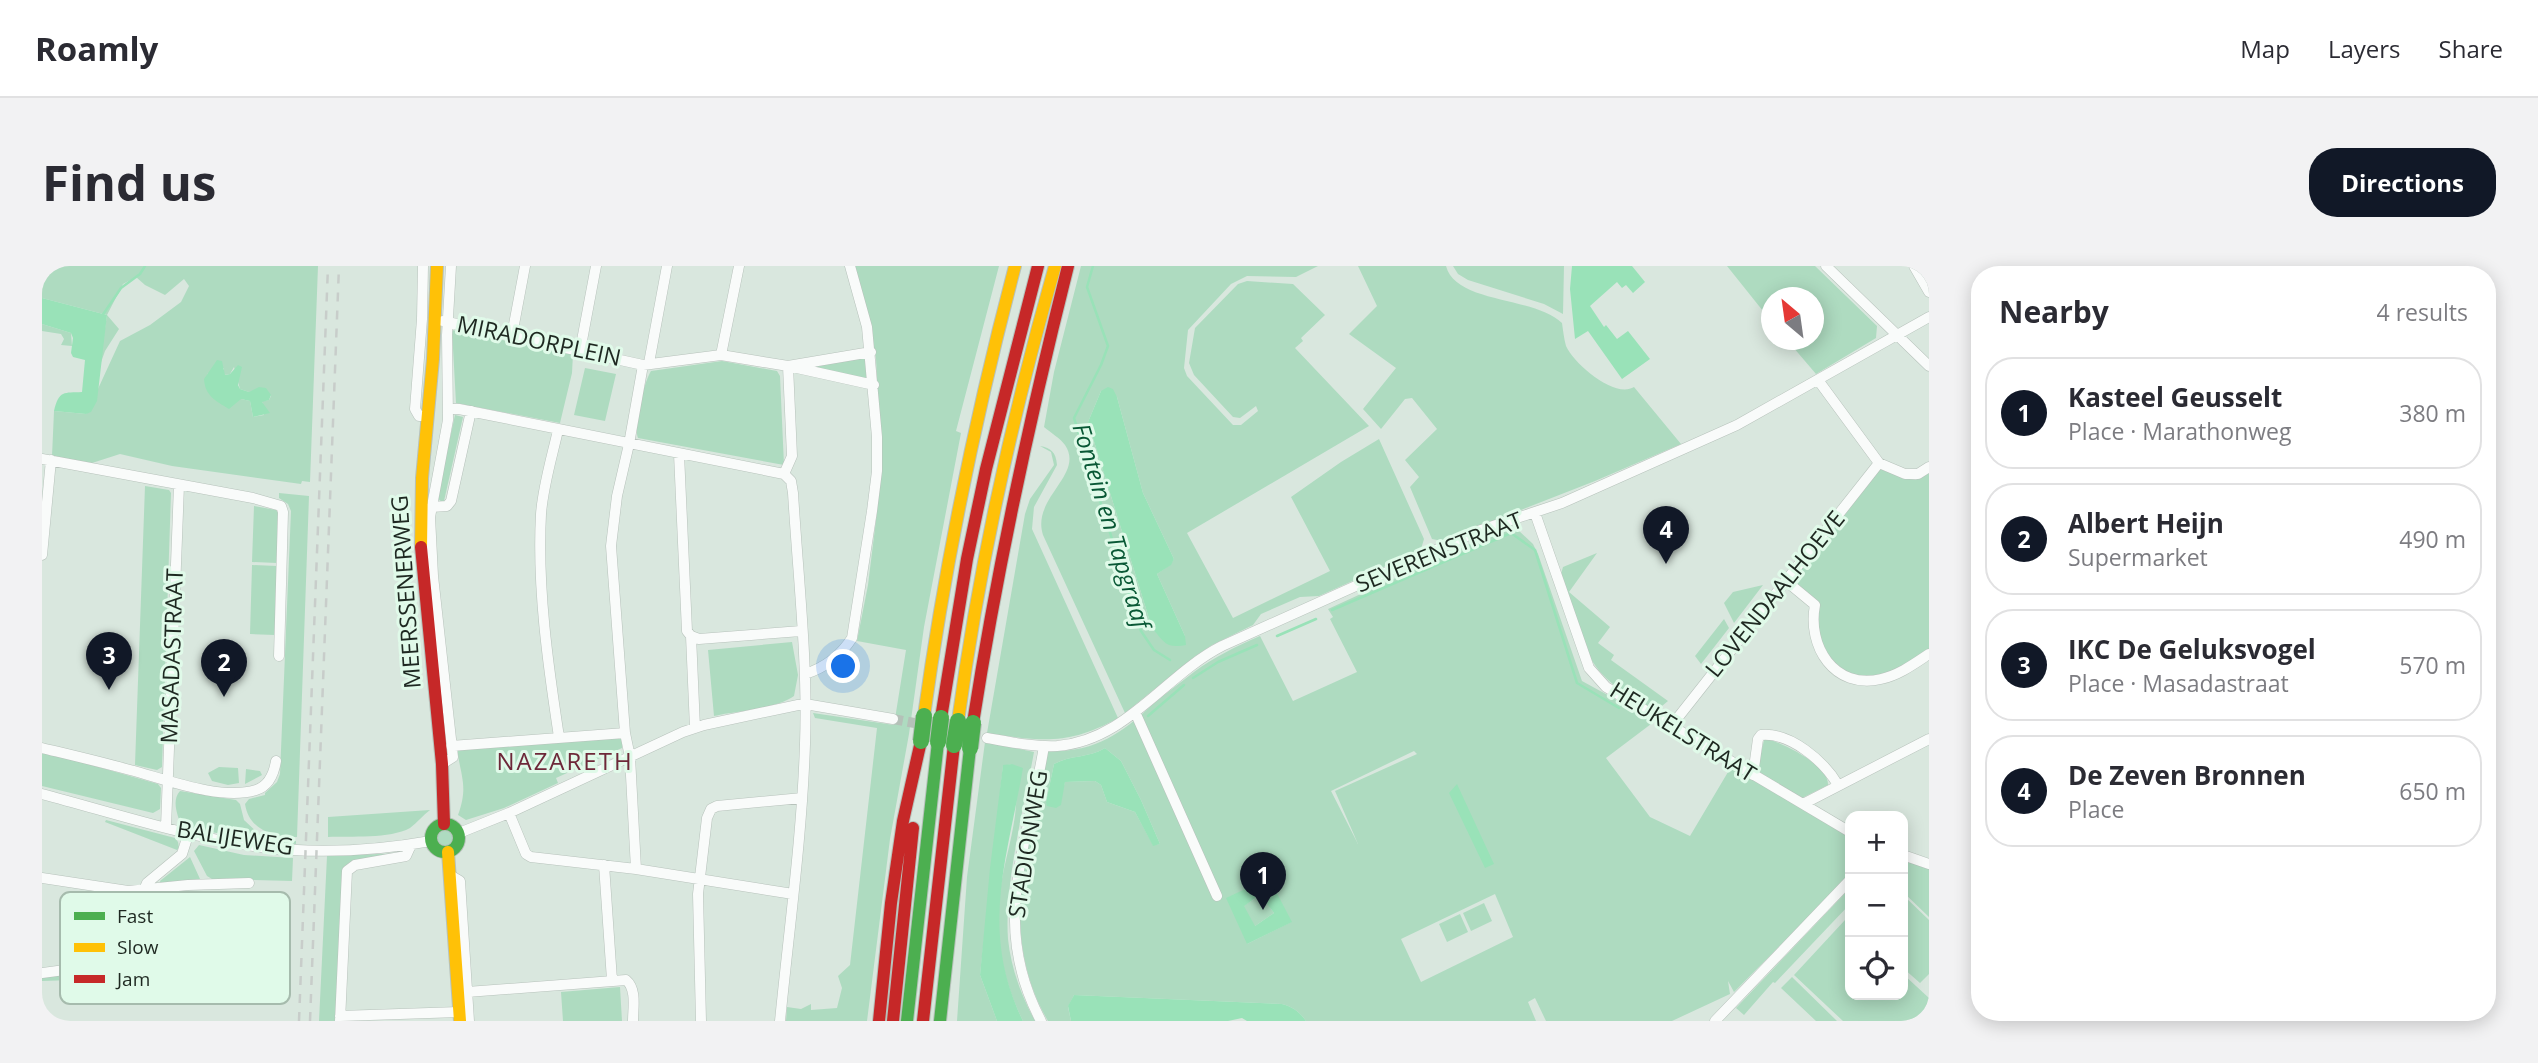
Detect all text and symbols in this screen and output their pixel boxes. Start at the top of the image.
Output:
text: Roamly [35,26,158,71]
text: Map [2240,32,2290,65]
text: Layers [2328,32,2401,65]
text: Share [2439,32,2503,65]
button: Directions [2309,148,2496,217]
text: Find us [42,149,216,215]
north arrow [1761,287,1824,350]
text: Nearby [1999,291,2109,332]
text: 4 results [2377,296,2468,328]
street label: MIRADORPLEIN [454,307,624,373]
text: Kasteel Geusselt [2068,379,2282,415]
text: 1 [2017,397,2031,429]
text: 380 m [2399,397,2466,429]
text: Place · Marathonweg [2068,415,2291,447]
water label: Fontein en Tapgraaf [1066,419,1160,635]
street label: MEERSSENERWEG [382,494,428,690]
street label: SEVERENSTRAAT [1350,503,1527,599]
street label: LOVENDAALHOEVE [1697,503,1851,683]
text: Albert Heijn [2068,505,2224,541]
pin: 4 [1643,506,1689,564]
text: 2 [2017,523,2031,555]
text: 490 m [2399,523,2466,555]
text: Supermarket [2068,541,2208,573]
street label: MASADASTRAAT [152,568,190,744]
text: IKC De Geluksvogel [2068,631,2316,667]
pin: 3 [86,632,132,690]
pin: 2 [201,639,247,697]
your location [826,649,860,683]
text: 3 [2017,649,2031,681]
text: 570 m [2399,649,2466,681]
text: Place · Masadastraat [2068,667,2289,699]
street label: HEUKELSTRAAT [1604,673,1763,789]
district label: NAZARETH [496,744,634,777]
text: De Zeven Bronnen [2068,757,2306,793]
street label: STADIONWEG [1000,768,1054,920]
text: 4 [2017,775,2031,807]
text: 650 m [2399,775,2466,807]
text: Place [2068,793,2124,825]
map controls [1845,811,1908,1000]
button: + [1845,811,1908,874]
street label: BALIJEWEG [175,812,296,862]
pin: 1 [1240,852,1286,910]
button: − [1845,874,1908,937]
legend [60,892,290,1004]
text: Fast [117,903,153,929]
text: Slow [117,934,159,960]
button: locate [1845,937,1908,1000]
text: Jam [115,966,150,992]

